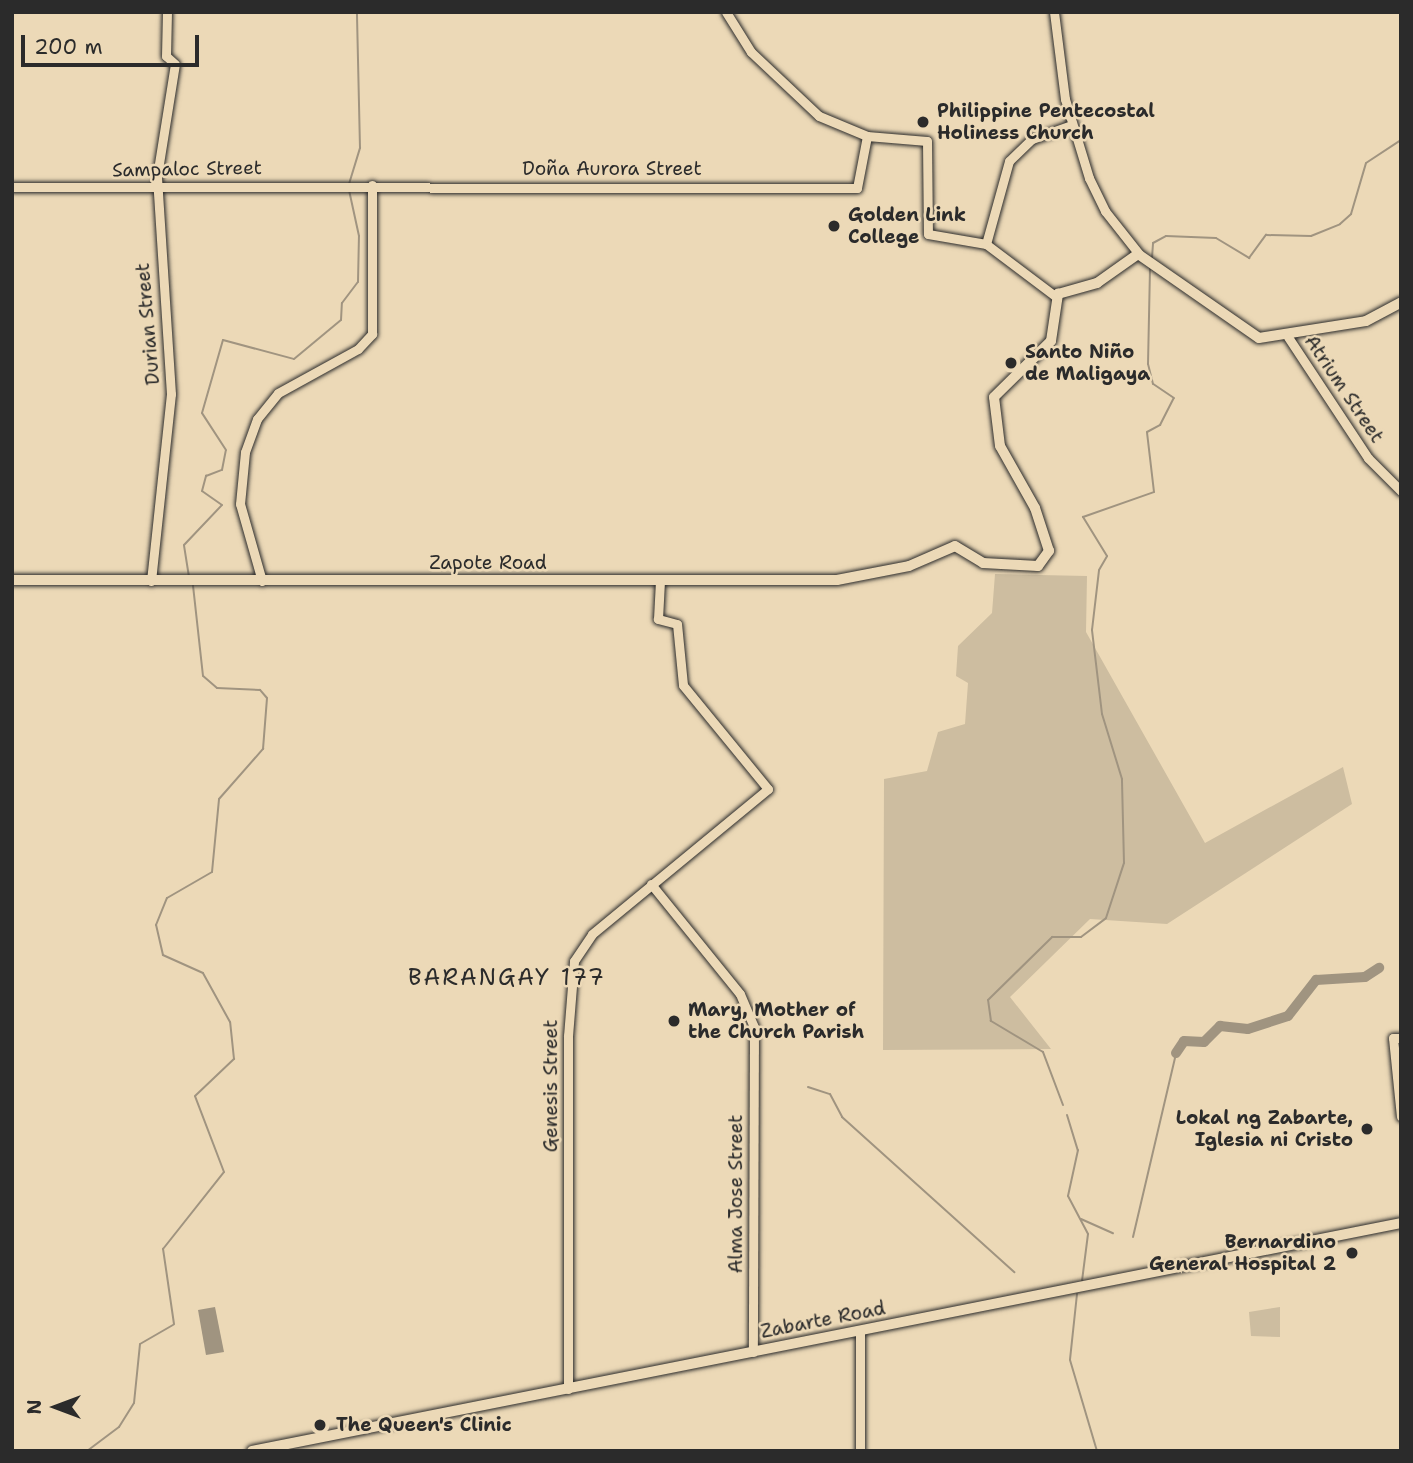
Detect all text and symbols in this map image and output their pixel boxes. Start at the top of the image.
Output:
scale bar [24,21,203,65]
text: 200 m [34,33,103,61]
place label: Philippine Pentecostal Holiness Church [937,100,1155,144]
marker: Philippine Pentecostal Holiness Church [915,114,931,130]
street label: Sampaloc Street [112,156,262,182]
street label: Doña Aurora Street [522,158,702,180]
place label: Golden Link College [848,204,966,248]
marker: Golden Link College [826,218,842,234]
street label: Durian Street [131,262,165,386]
street label: Atrium Street [1300,331,1388,447]
place label: Santo Niño de Maligaya [1025,341,1150,385]
marker: Santo Niño de Maligaya [1003,355,1019,371]
street label: Zapote Road [429,552,547,574]
district label: BARANGAY 177 [410,963,604,991]
place label: Mary, Mother of the Church Parish [688,999,864,1043]
marker: Mary, Mother of the Church Parish [666,1013,682,1029]
street label: Genesis Street [540,1020,562,1152]
place label: Lokal ng Zabarte, Iglesia ni Cristo [1176,1107,1353,1151]
street label: Alma Jose Street [725,1115,747,1273]
marker: Lokal ng Zabarte, Iglesia ni Cristo [1359,1121,1375,1137]
place label: Bernardino General Hospital 2 [1149,1231,1336,1275]
marker: Bernardino General Hospital 2 [1342,1243,1362,1263]
street label: Zabarte Road [759,1297,887,1343]
north arrow [21,1372,91,1442]
text: N [22,1399,47,1415]
place label: The Queen's Clinic [336,1414,512,1436]
marker: The Queen's Clinic [310,1415,330,1435]

